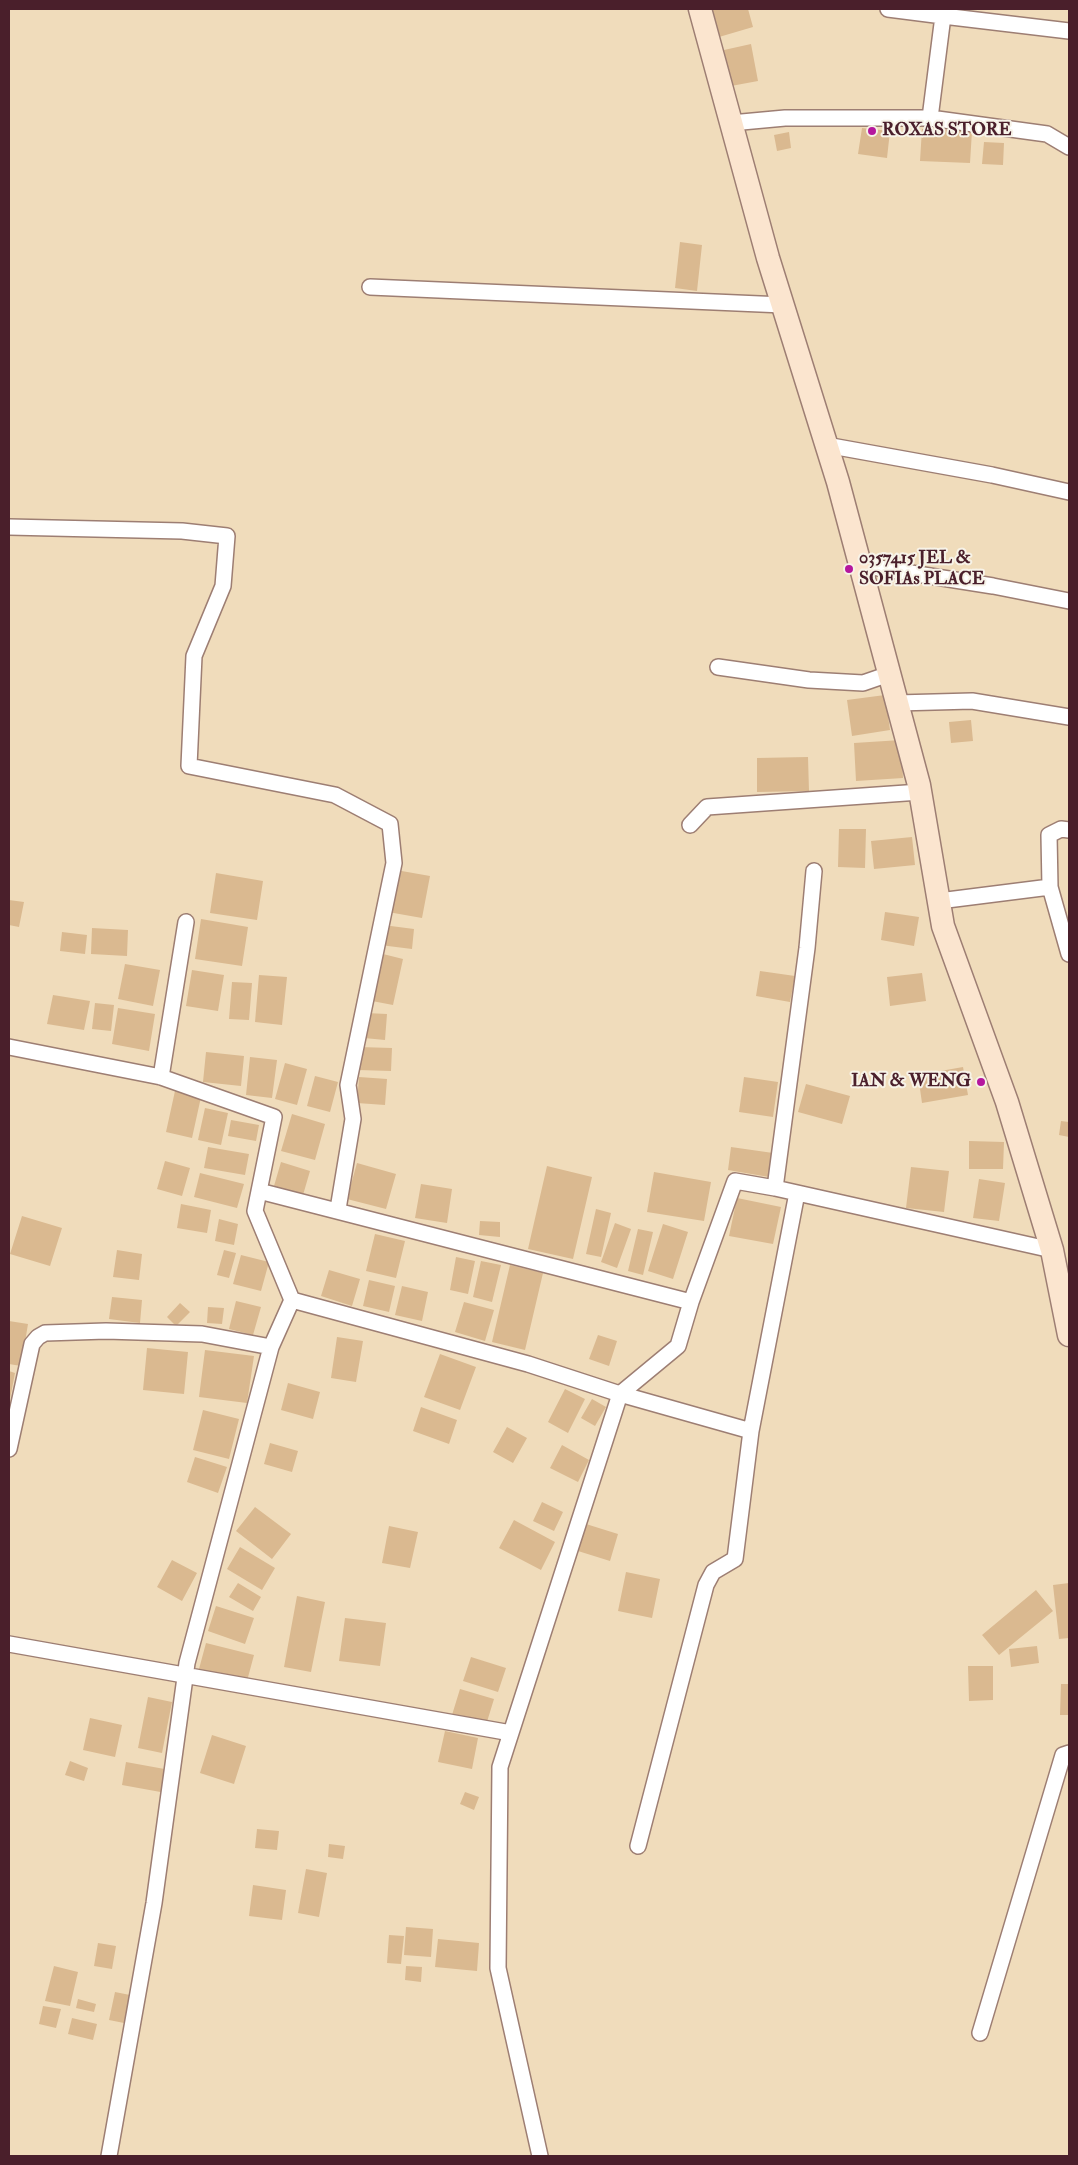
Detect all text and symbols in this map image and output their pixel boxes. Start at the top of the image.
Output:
place label: ROXAS STORE [882,120,1011,142]
marker: ROXAS STORE [866,125,878,137]
place label: 0357415 JEL & SOFIAs PLACE [859,548,985,590]
marker: 0357415 JEL & SOFIAs PLACE [843,563,855,575]
place label: IAN & WENG [851,1071,971,1093]
marker: IAN & WENG [975,1076,987,1088]

